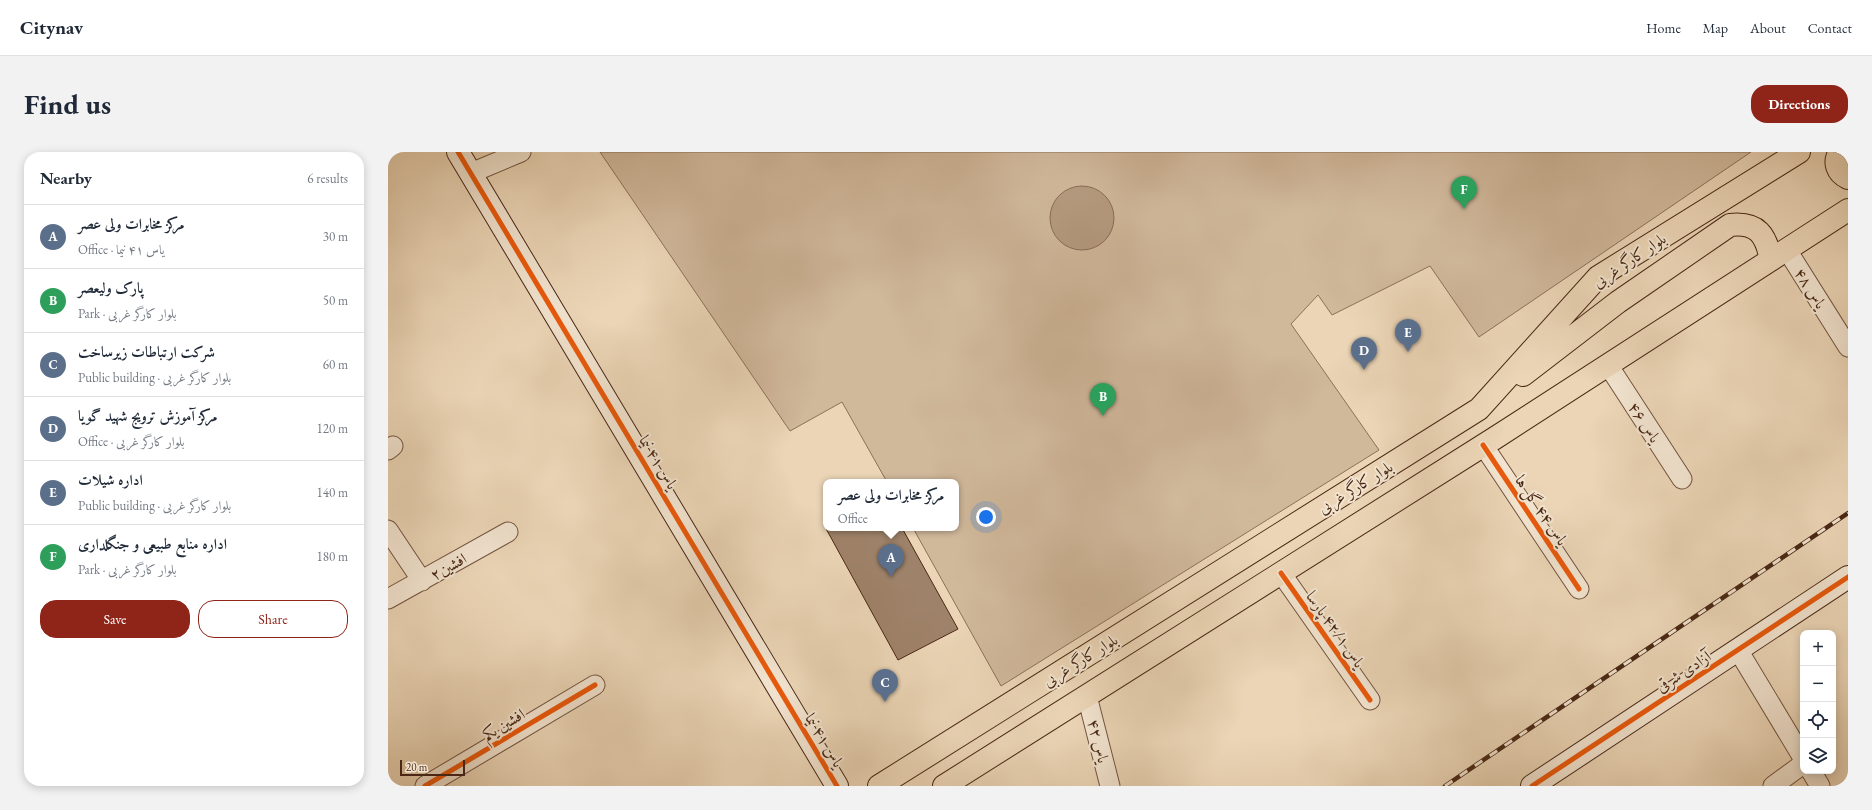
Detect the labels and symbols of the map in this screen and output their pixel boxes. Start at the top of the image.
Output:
pin: F [1451,176,1477,209]
street label: بلوار کارگر غربی [1588,228,1671,294]
street label: یاس ۴۸ [1790,264,1832,314]
pin: E [1395,319,1421,352]
pin: D [1351,337,1377,370]
pin: B [1090,383,1116,416]
street label: یاس ۴۶ [1624,398,1666,447]
street label: یاس ۴۱ نیما [634,431,683,494]
street label: بلوار کارگر غربی [1314,456,1397,520]
street label: یاس ۴۴ گل ها [1509,471,1573,551]
your location [976,507,996,527]
pin: A [878,544,904,577]
street label: افشین۲ [426,548,470,585]
street label: یاس ۴۲/۱ پارسا [1301,587,1370,673]
street label: بلوار کارگر غربی [1039,629,1122,693]
street label: آزادی شرقی [1652,645,1716,697]
pin: C [872,669,898,702]
street label: افشین یکم [478,703,531,750]
street label: یاس ۴۱ نیما [800,709,849,772]
street label: یاس ۴۲ [1083,717,1114,766]
scale bar [400,758,465,777]

